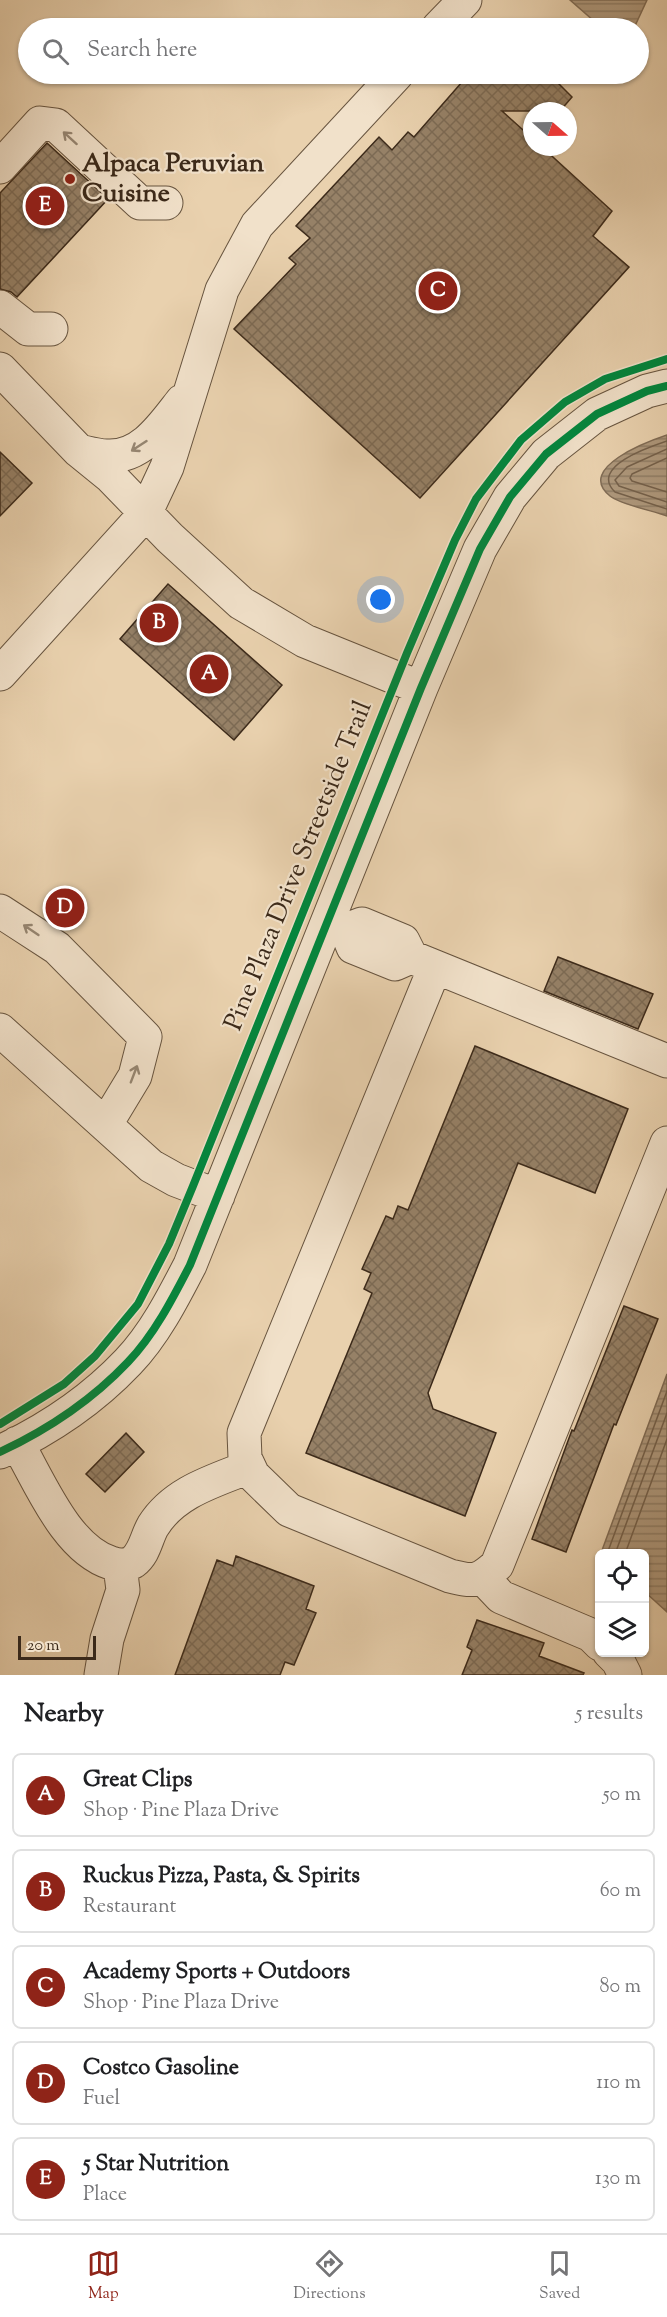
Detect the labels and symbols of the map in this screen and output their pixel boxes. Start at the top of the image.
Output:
north arrow [523,102,577,156]
one-way arrow [63,131,78,145]
place label: Alpaca Peruvian Cuisine [82,146,265,213]
marker: Alpaca Peruvian Cuisine [63,172,77,186]
pin: E [26,184,64,228]
pin: C [418,268,458,314]
one-way arrow [130,440,147,453]
your location [366,585,395,614]
pin: B [140,600,178,646]
pin: A [190,652,228,696]
street label: Pine Plaza Drive Streetside Trail [216,695,382,1037]
pin: D [46,886,84,930]
one-way arrow [22,924,39,937]
one-way arrow [130,1065,141,1083]
scale bar [18,1633,96,1660]

